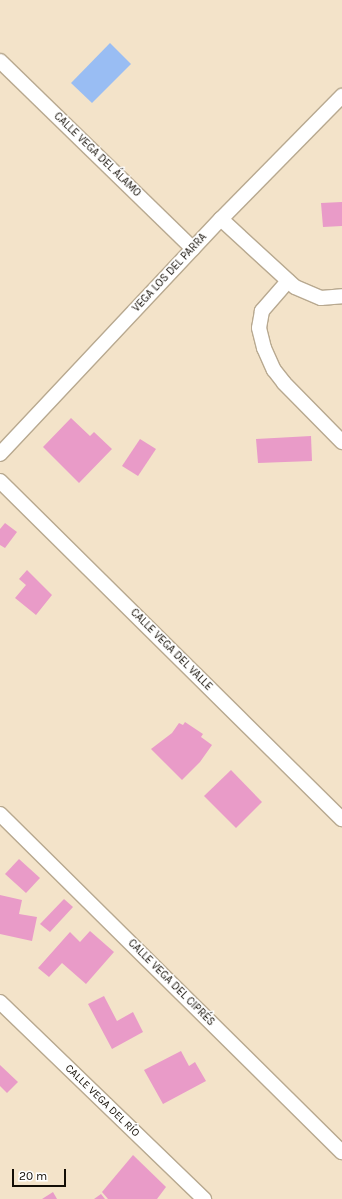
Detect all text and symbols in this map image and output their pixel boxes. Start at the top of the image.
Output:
street label: CALLE VEGA DEL ÁLAMO [51,110,143,200]
street label: VEGA LOS DEL PARRA [130,231,210,315]
street label: CALLE VEGA DEL VALLE [127,606,215,694]
street label: CALLE VEGA DEL CIPRÉS [125,937,217,1029]
street label: CALLE VEGA DEL RÍO [62,1062,142,1140]
scale bar [14,1161,68,1187]
text: 20 m [19,1169,47,1183]

